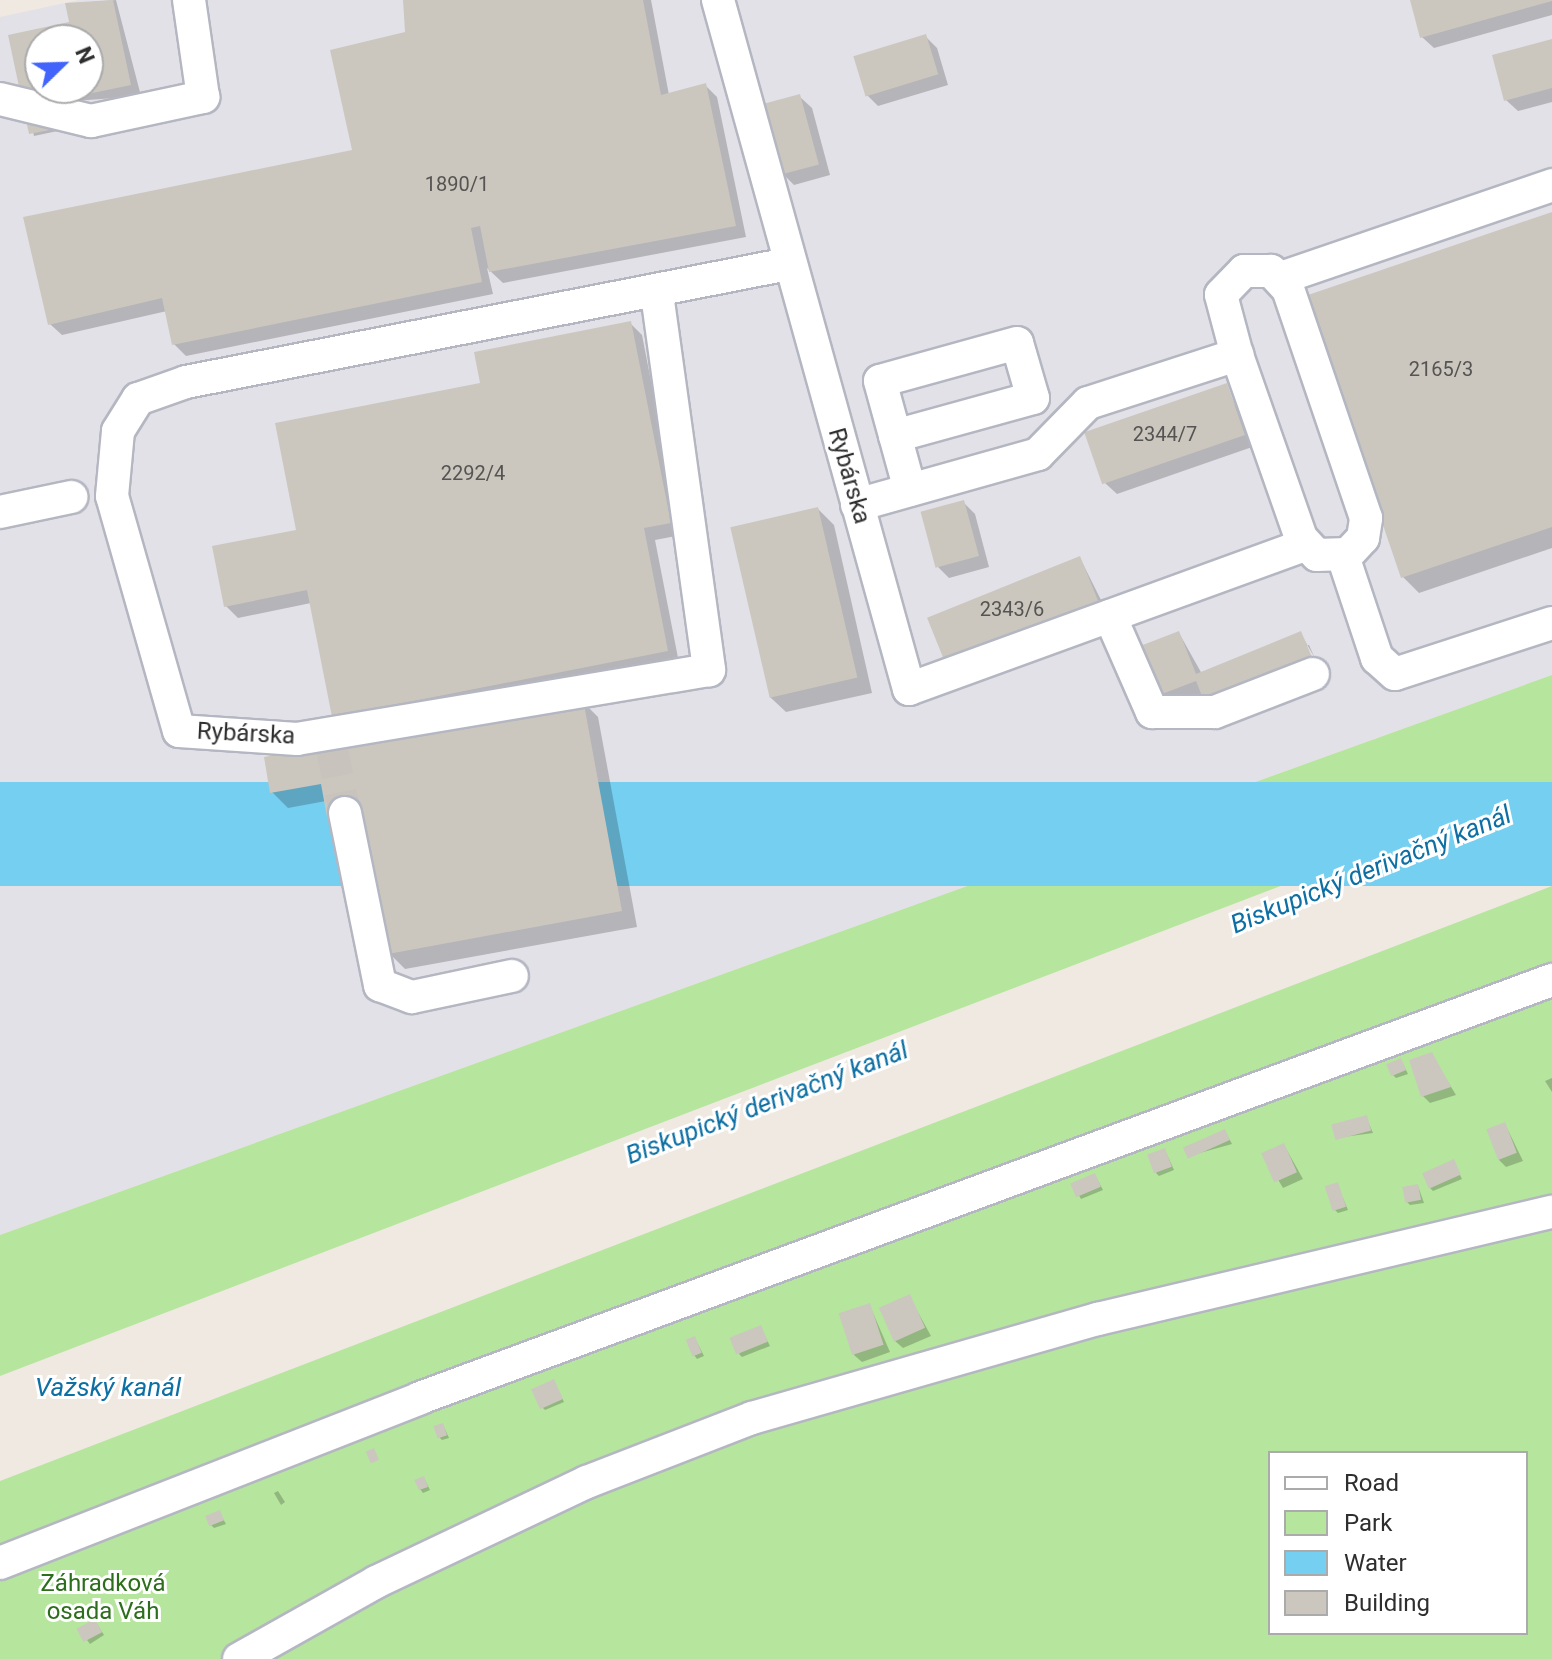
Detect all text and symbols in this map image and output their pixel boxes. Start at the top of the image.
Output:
north arrow [24,24,104,104]
text: N [70,43,99,67]
house number: 1890/1 [425,172,489,196]
house number: 2165/3 [1409,357,1473,381]
house number: 2344/7 [1133,422,1197,446]
street label: Rybárska [822,425,876,527]
house number: 2292/4 [441,461,505,485]
house number: 2343/6 [980,597,1044,621]
street label: Rybárska [196,717,296,751]
water label: Biskupický derivačný kanál [1226,799,1516,941]
water label: Biskupický derivačný kanál [621,1035,913,1171]
water label: Važský kanál [35,1372,181,1404]
legend [1268,1451,1528,1635]
text: Road [1344,1469,1399,1497]
text: Park [1344,1509,1392,1537]
text: Water [1344,1549,1407,1577]
park label: Záhradková osada Váh [40,1570,166,1626]
text: Building [1344,1589,1430,1617]

